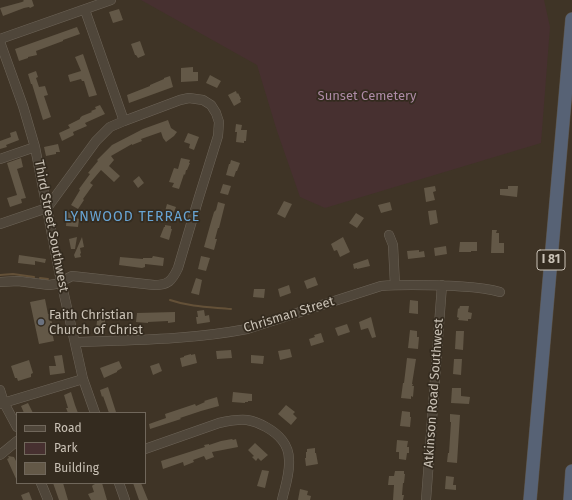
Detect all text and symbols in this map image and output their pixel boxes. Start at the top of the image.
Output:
park label: Sunset Cemetery [318,88,416,104]
street label: Third Street Southwest [31,159,71,293]
district label: LYNWOOD TERRACE [64,209,200,225]
road number: I 81 [537,250,565,270]
street label: Chrisman Street [242,294,336,336]
place label: Faith Christian Church of Christ [49,307,143,338]
marker: Faith Christian Church of Christ [36,317,46,327]
street label: Atkinson Road Southwest [421,318,447,468]
legend [16,412,146,484]
text: Road [54,421,82,435]
text: Park [54,441,78,455]
text: Building [54,461,99,475]

